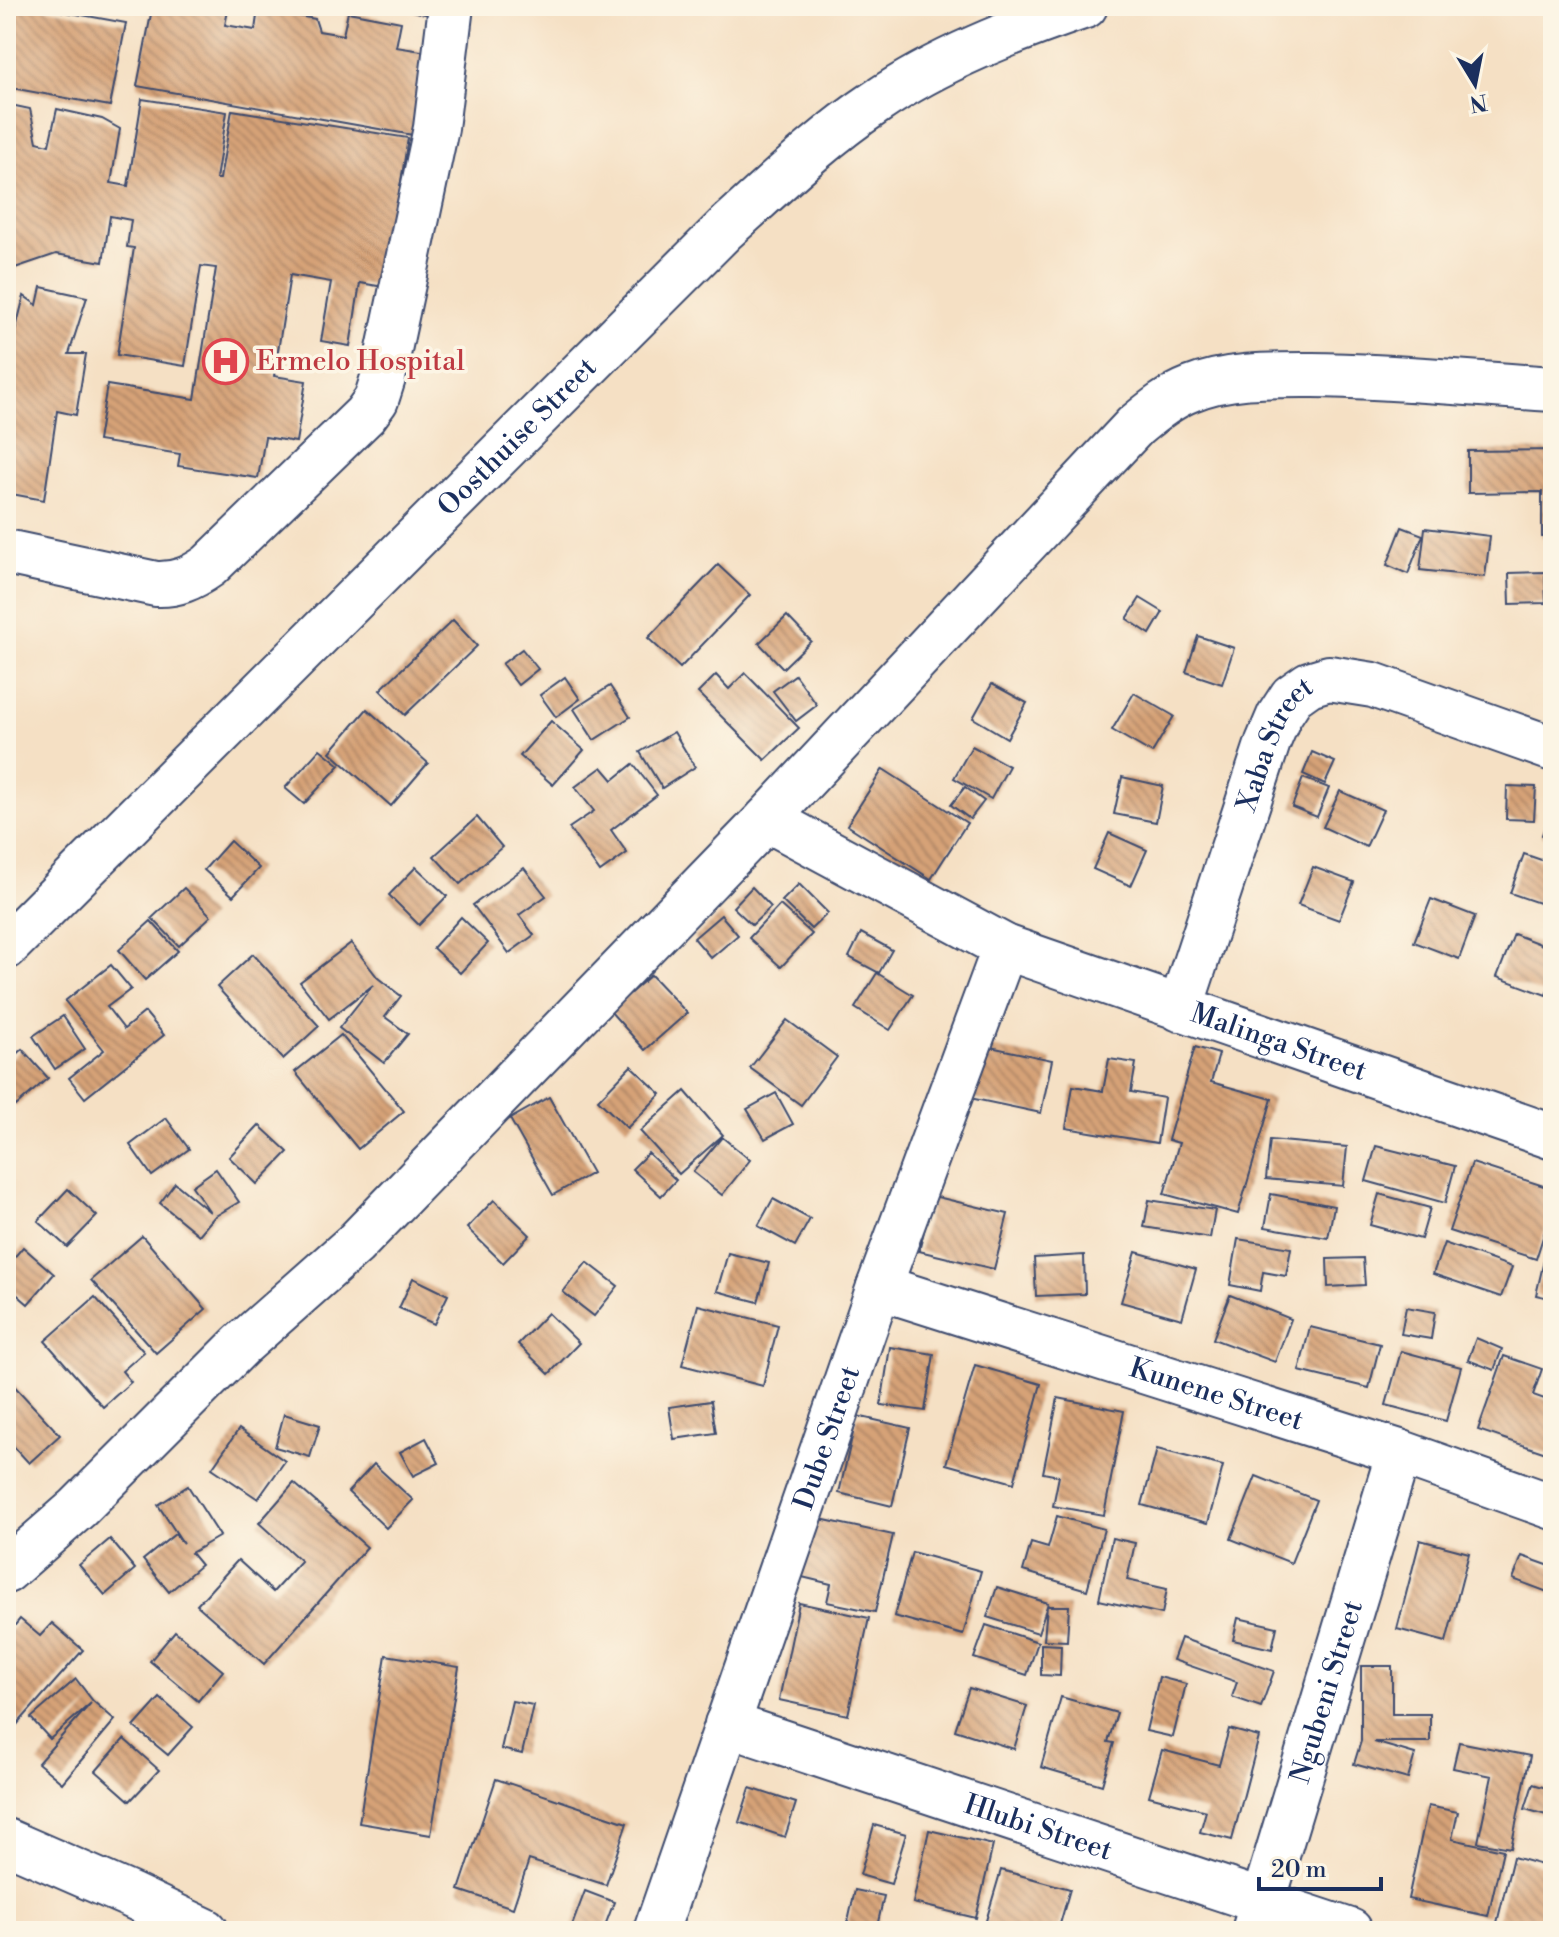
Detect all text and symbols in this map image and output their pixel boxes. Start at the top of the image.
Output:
north arrow [1435,44,1515,124]
text: N [1467,87,1489,117]
hospital icon: Ermelo Hospital [201,337,249,385]
place label: Ermelo Hospital [256,344,465,379]
street label: Oosthuise Street [430,350,604,524]
street label: Xaba Street [1229,669,1320,817]
street label: Malinga Street [1186,995,1371,1089]
street label: Kunene Street [1125,1350,1308,1438]
street label: Dube Street [786,1361,868,1514]
street label: Ngubeni Street [1282,1596,1371,1787]
street label: Hlubi Street [960,1787,1117,1868]
scale bar [1259,1841,1381,1891]
text: 20 m [1271,1855,1327,1885]

